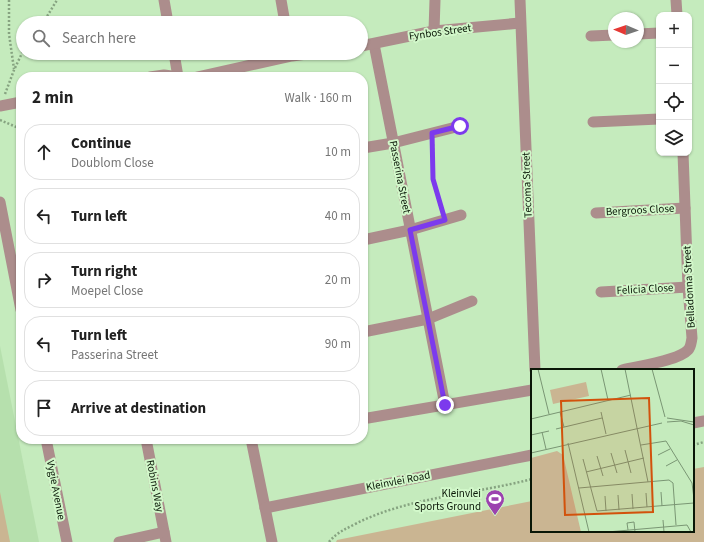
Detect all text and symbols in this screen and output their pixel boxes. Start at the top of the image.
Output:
north arrow [608,12,644,48]
map controls [656,12,692,156]
button: + [656,12,692,48]
search box [16,16,368,60]
street label: Fynbos Street [408,20,472,44]
icon: search [30,27,52,49]
text: Search here [62,28,136,49]
button: − [656,48,692,84]
button: locate [656,84,692,120]
text: 2 min [32,86,73,110]
text: Walk · 160 m [284,89,352,107]
route start [451,117,469,135]
button: layers [656,120,692,156]
text: Continue [71,133,131,154]
street label: Passerina Street [386,139,414,215]
icon: ahead [33,141,55,163]
text: 10 m [325,143,351,161]
street label: Tecoma Street [518,152,536,218]
text: Doublom Close [71,154,154,172]
street label: Bergroos Close [605,201,675,219]
icon: left [33,205,55,227]
text: Turn left [71,206,127,227]
text: 40 m [325,207,351,225]
street label: Belladonna Street [679,245,699,329]
text: Turn right [71,261,137,282]
icon: right [33,269,55,291]
text: 20 m [325,271,351,289]
street label: Felicia Close [616,280,674,298]
text: Moepel Close [71,282,143,300]
text: Turn left [71,325,127,346]
icon: left [33,333,55,355]
text: 90 m [325,335,351,353]
text: Passerina Street [71,346,158,364]
inset map [531,369,694,532]
route end [436,396,454,414]
icon: arrive [33,397,55,419]
text: Arrive at destination [71,398,206,419]
street label: Vygie Avenue [43,459,69,522]
street label: Robins Way [143,459,167,513]
street label: Kleinvlei Road [365,467,431,495]
place label: Kleinvlei Sports Ground [414,486,481,514]
sports icon: Kleinvlei Sports Ground [484,488,506,516]

